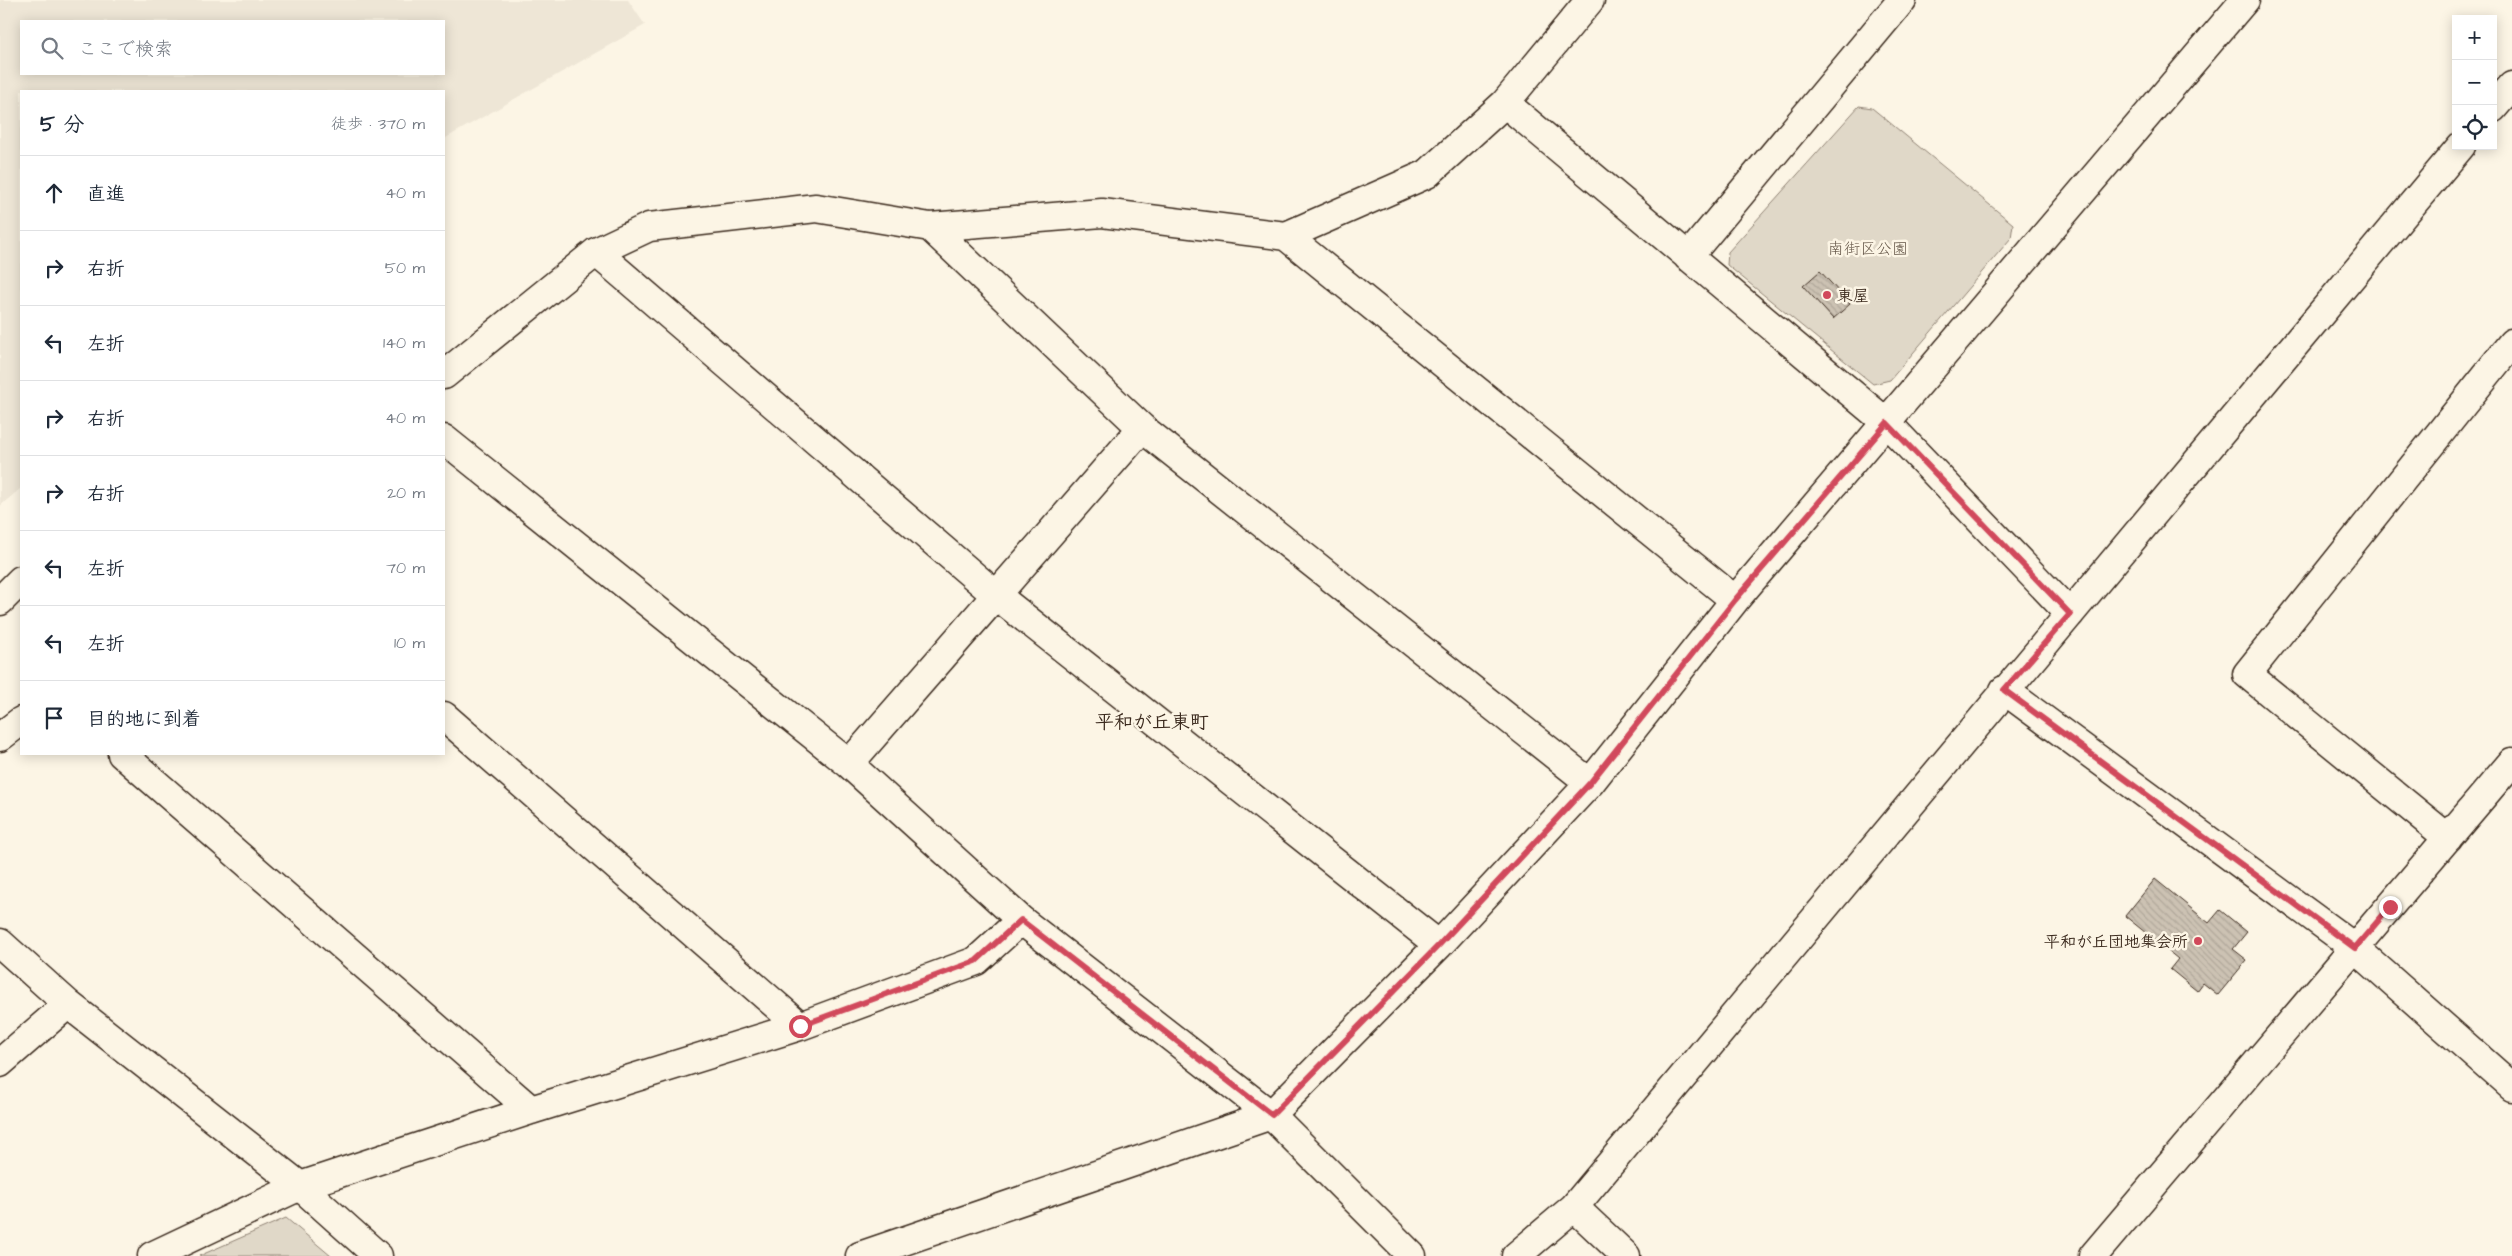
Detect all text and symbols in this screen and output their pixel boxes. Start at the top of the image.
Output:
map controls [2452,15,2497,150]
button: + [2452,15,2497,60]
search box [20,20,445,75]
icon: search [38,34,66,62]
text: ここで検索 [78,36,173,63]
button: − [2452,60,2497,105]
button: locate [2452,105,2497,150]
text: 5 分 [40,110,84,139]
text: 徒歩 · 370 m [331,113,425,135]
icon: ahead [40,179,68,207]
text: 直進 [87,181,125,208]
text: 40 m [385,182,425,204]
park label: 南街区公園 [1828,238,1908,260]
icon: right [40,254,68,282]
text: 右折 [87,256,125,283]
text: 50 m [385,257,425,279]
place label: 東屋 [1837,285,1869,307]
marker: 東屋 [1821,289,1833,301]
icon: left [40,329,68,357]
text: 左折 [87,331,125,358]
text: 140 m [383,332,425,354]
icon: right [40,404,68,432]
text: 右折 [87,406,125,433]
text: 40 m [385,407,425,429]
icon: right [40,479,68,507]
text: 右折 [87,481,125,508]
text: 20 m [387,482,425,504]
icon: left [40,554,68,582]
text: 左折 [87,556,125,583]
text: 70 m [386,557,425,579]
icon: left [40,629,68,657]
text: 左折 [87,631,125,658]
text: 10 m [394,632,425,654]
icon: arrive [40,704,68,732]
text: 目的地に到着 [87,706,201,733]
district label: 平和が丘東町 [1095,709,1209,736]
route end [2379,896,2402,919]
place label: 平和が丘団地集会所 [2044,931,2188,953]
marker: 平和が丘団地集会所 [2192,935,2204,947]
route start [789,1015,812,1038]

